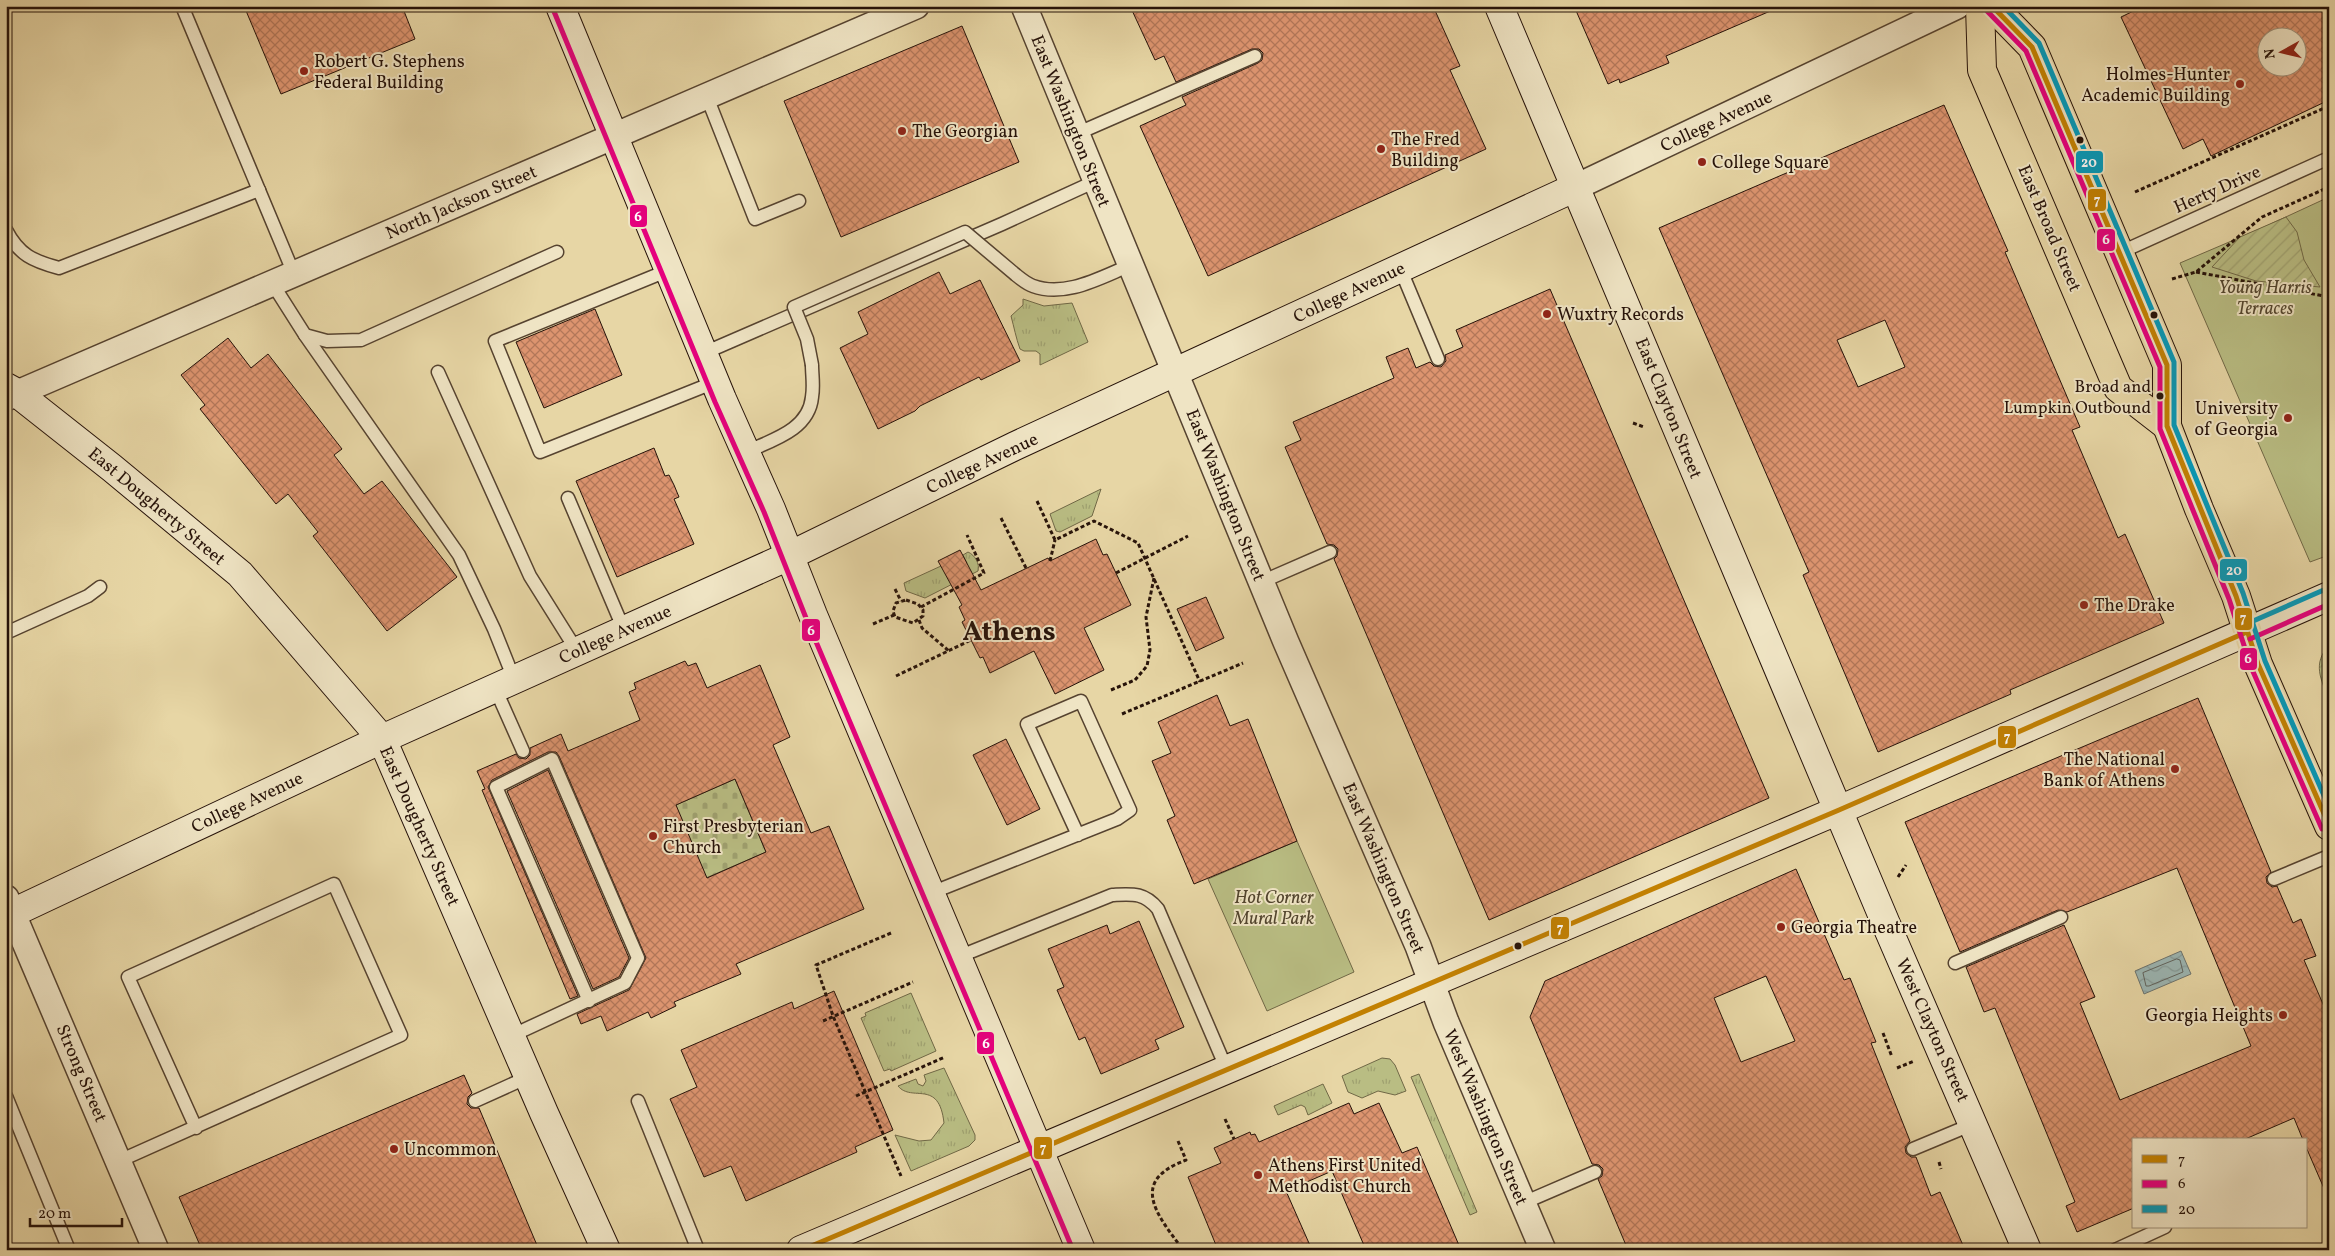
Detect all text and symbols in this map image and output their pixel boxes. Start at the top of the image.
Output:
north arrow [2258,28,2308,78]
street label: East Washington Street [1024,32,1116,211]
text: N [2260,47,2281,60]
place label: Robert G. Stephens Federal Building [314,50,465,96]
place label: Holmes-Hunter Academic Building [2081,63,2230,109]
marker: Robert G. Stephens Federal Building [298,65,310,77]
marker: Holmes-Hunter Academic Building [2234,78,2246,90]
street label: College Avenue [1657,86,1777,159]
place label: The Georgian [912,120,1018,145]
marker: The Georgian [896,125,908,137]
place label: The Fred Building [1391,128,1460,174]
unlabelled marker [2075,135,2085,145]
marker: The Fred Building [1375,143,1387,155]
line badge: 20 [2075,150,2104,174]
place label: College Square [1712,151,1829,176]
text: 20 [2081,154,2097,173]
marker: College Square [1696,156,1708,168]
street label: North Jackson Street [382,160,541,247]
street label: Herty Drive [2170,160,2265,221]
street label: East Broad Street [2011,161,2087,296]
line badge: 7 [2087,188,2107,212]
text: 7 [2094,192,2101,211]
line badge: 6 [629,204,648,228]
text: 6 [634,208,642,227]
line badge: 6 [2096,228,2116,252]
text: 6 [2102,231,2110,250]
street label: College Avenue [1290,257,1410,330]
park label: Young Harris Terraces [2218,276,2312,322]
place label: Wuxtry Records [1557,303,1684,328]
marker: Wuxtry Records [1541,308,1553,320]
unlabelled marker [2149,310,2159,320]
street label: East Clayton Street [1628,334,1707,483]
place label: Broad and Lumpkin Outbound [2004,376,2151,420]
marker: Broad and Lumpkin Outbound [2155,391,2165,401]
place label: University of Georgia [2194,397,2278,443]
street label: East Washington Street [1179,406,1271,585]
marker: University of Georgia [2282,412,2294,424]
street label: College Avenue [923,428,1043,501]
street label: East Dougherty Street [82,442,230,572]
line badge: 20 [2219,558,2248,582]
text: 20 [2226,562,2242,581]
place label: The Drake [2094,594,2175,619]
street label: College Avenue [555,599,676,671]
marker: The Drake [2078,599,2090,611]
line badge: 7 [2234,607,2253,631]
text: 7 [2240,610,2247,629]
district label: Athens [962,613,1056,652]
line badge: 6 [801,618,821,642]
text: 6 [807,622,815,641]
line badge: 6 [2239,647,2258,671]
text: 6 [2244,650,2252,669]
line badge: 7 [1997,725,2017,749]
text: 7 [2004,729,2011,748]
street label: East Dougherty Street [372,743,465,911]
place label: The National Bank of Athens [2043,748,2165,794]
marker: The National Bank of Athens [2169,763,2181,775]
street label: College Avenue [188,767,308,840]
street label: East Washington Street [1335,779,1430,958]
place label: First Presbyterian Church [663,815,804,861]
marker: First Presbyterian Church [647,830,659,842]
park label: Hot Corner Mural Park [1233,886,1314,932]
line badge: 7 [1550,916,1570,940]
place label: Georgia Theatre [1791,916,1917,941]
text: 7 [1557,920,1564,939]
marker: Georgia Theatre [1775,921,1787,933]
unlabelled marker [1513,941,1523,951]
street label: West Clayton Street [1889,955,1975,1107]
place label: Georgia Heights [2146,1004,2273,1029]
marker: Georgia Heights [2277,1009,2289,1021]
street label: Strong Street [49,1021,112,1126]
street label: West Washington Street [1436,1026,1533,1209]
line badge: 6 [976,1031,995,1055]
text: 6 [982,1035,990,1054]
line badge: 7 [1033,1136,1053,1160]
place label: Uncommon [404,1138,497,1163]
legend [2132,1138,2308,1228]
text: 7 [1040,1140,1047,1159]
marker: Uncommon [388,1143,400,1155]
text: 7 [2178,1150,2185,1171]
place label: Athens First United Methodist Church [1268,1154,1421,1200]
marker: Athens First United Methodist Church [1252,1169,1264,1181]
text: 6 [2178,1174,2186,1195]
scale bar [30,1196,122,1228]
text: 20 [2178,1200,2195,1221]
text: 20 m [38,1204,71,1225]

